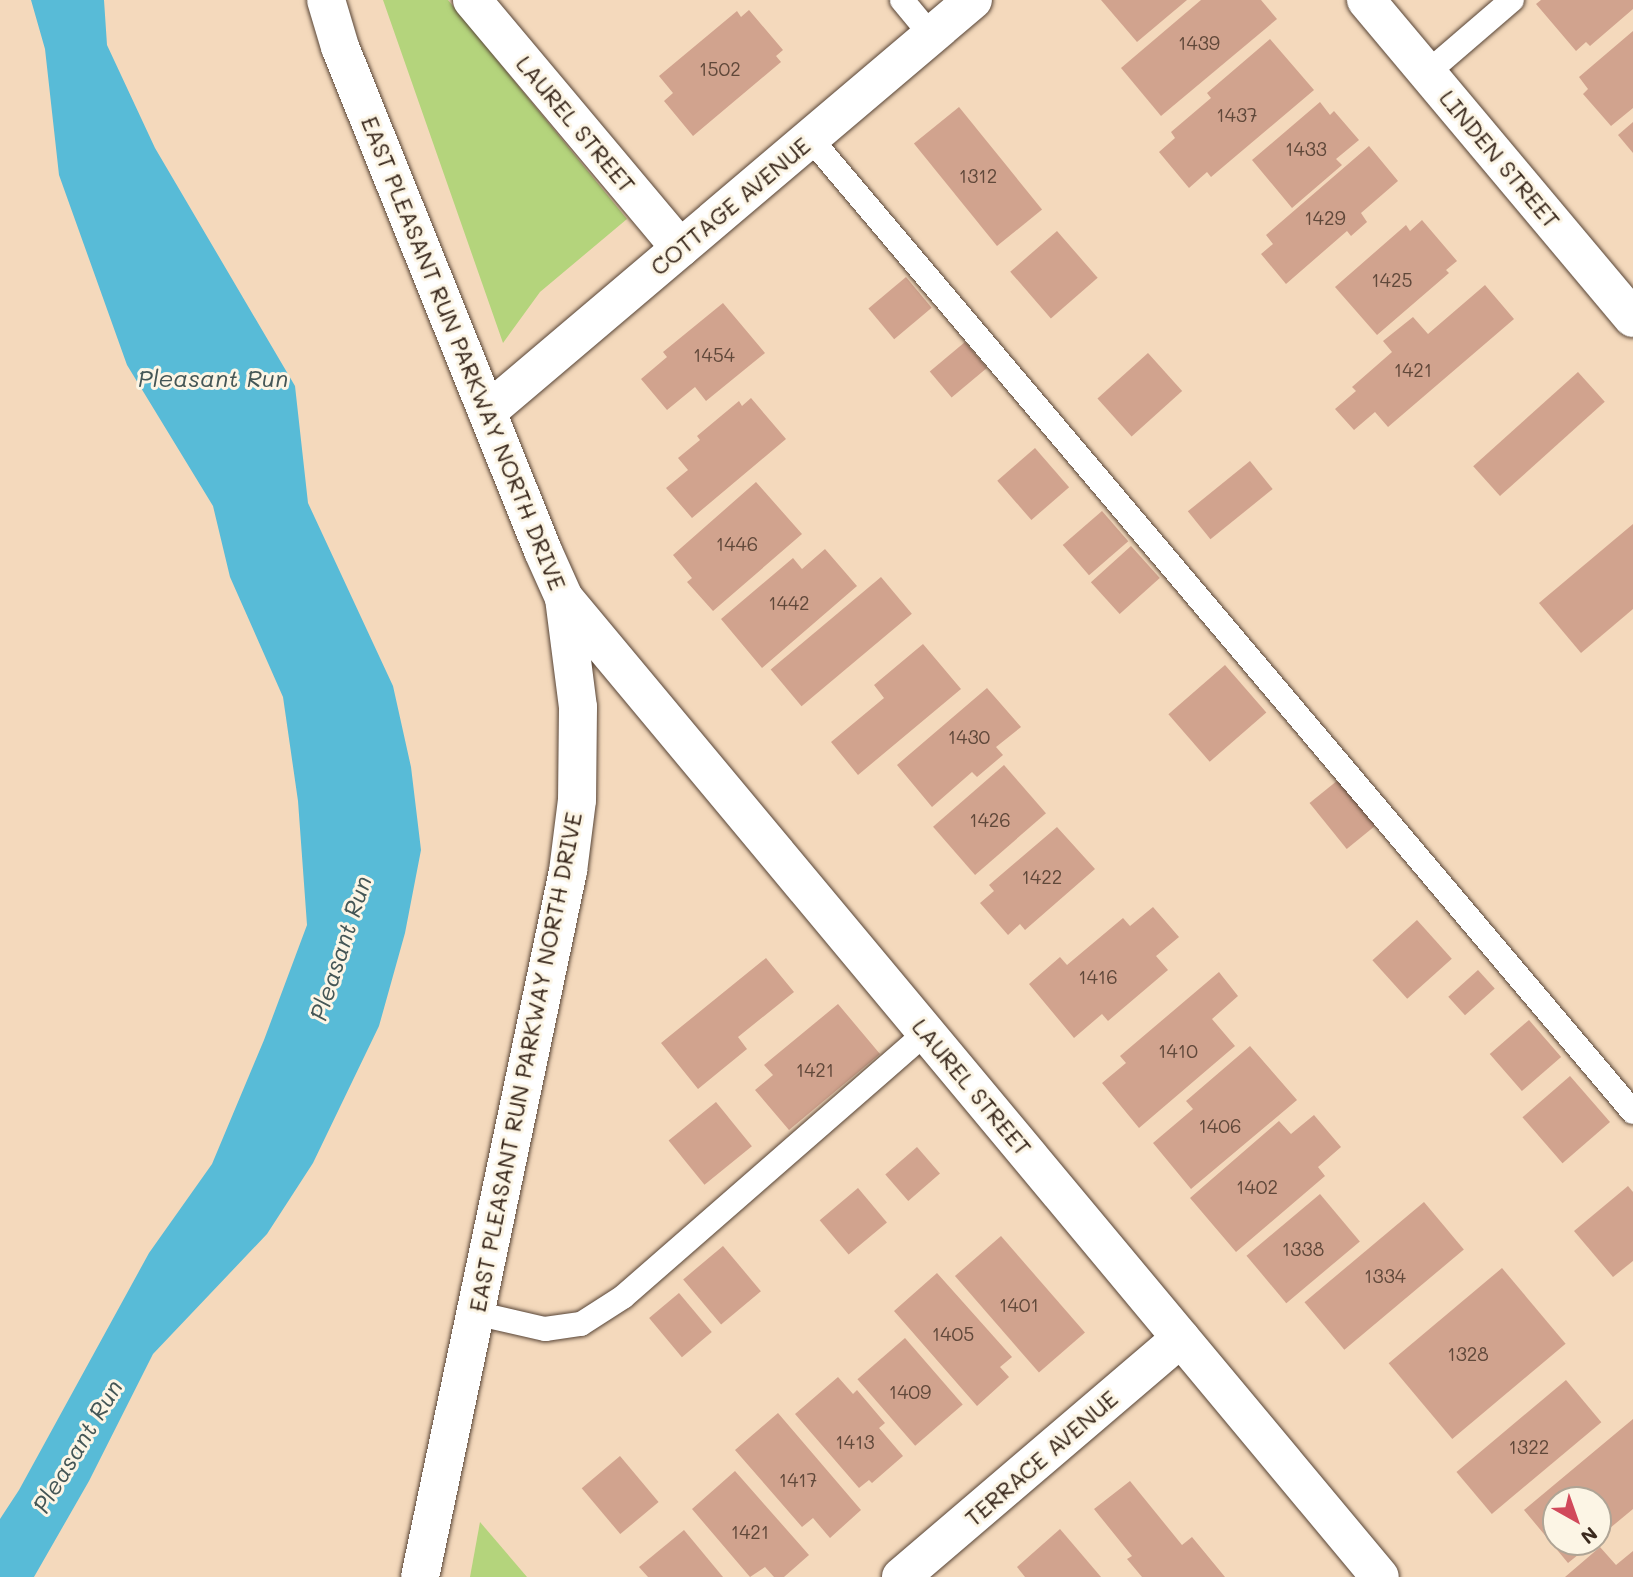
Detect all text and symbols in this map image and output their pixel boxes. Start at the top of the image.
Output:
house number: 1439 [1178,32,1220,54]
street label: LAUREL STREET [511,50,641,198]
house number: 1502 [699,58,741,80]
street label: LINDEN STREET [1434,84,1566,234]
house number: 1437 [1216,104,1258,126]
street label: EAST PLEASANT RUN PARKWAY NORTH DRIVE [356,112,572,594]
street label: COTTAGE AVENUE [645,131,815,281]
house number: 1433 [1285,138,1327,160]
house number: 1312 [959,165,997,187]
house number: 1429 [1304,207,1346,229]
house number: 1425 [1371,269,1413,291]
house number: 1454 [693,344,735,366]
house number: 1421 [1394,359,1432,381]
water label: Pleasant Run [138,364,288,392]
house number: 1446 [716,533,758,555]
house number: 1442 [768,592,810,614]
house number: 1430 [948,726,990,748]
house number: 1426 [969,809,1011,831]
street label: EAST PLEASANT RUN PARKWAY NORTH DRIVE [463,810,587,1314]
house number: 1422 [1022,866,1062,888]
water label: Pleasant Run [303,872,377,1024]
house number: 1416 [1078,966,1118,988]
street label: LAUREL STREET [907,1013,1037,1161]
house number: 1410 [1158,1040,1198,1062]
house number: 1421 [796,1059,834,1081]
house number: 1406 [1199,1115,1241,1137]
house number: 1402 [1236,1176,1278,1198]
house number: 1338 [1282,1238,1324,1260]
house number: 1334 [1364,1265,1406,1287]
house number: 1401 [999,1294,1039,1316]
house number: 1405 [932,1323,974,1345]
house number: 1328 [1447,1343,1489,1365]
water label: Pleasant Run [26,1374,128,1518]
house number: 1409 [889,1381,931,1403]
street label: TERRACE AVENUE [959,1384,1123,1532]
house number: 1413 [835,1431,875,1453]
house number: 1322 [1509,1436,1549,1458]
house number: 1417 [779,1469,817,1491]
north arrow [1542,1486,1612,1556]
house number: 1421 [731,1521,769,1543]
text: N [1576,1522,1603,1550]

